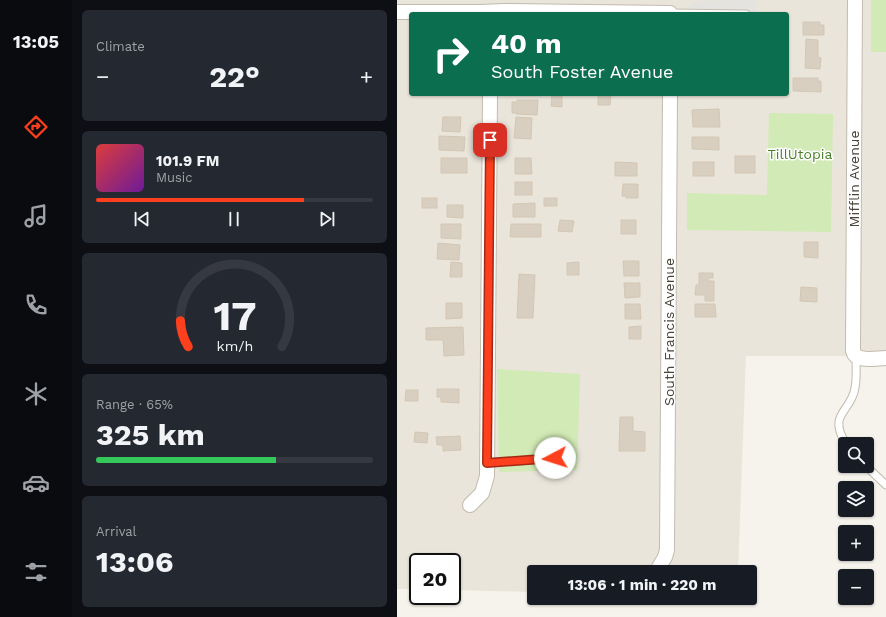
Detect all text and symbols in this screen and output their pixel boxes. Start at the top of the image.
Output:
text: 40 m [491,27,561,60]
icon: right [425,28,477,80]
text: 13:05 [13,31,59,52]
text: Climate [96,39,145,54]
text: 22° [209,59,260,94]
text: South Foster Avenue [491,61,673,82]
text: − [96,64,109,89]
text: + [360,64,373,89]
icon: directions [22,113,50,141]
pin [473,123,507,157]
icon: arrive [479,129,501,151]
street label: Mifflin Avenue [846,130,862,228]
park label: TillUtopia [768,146,833,162]
text: 101.9 FM [156,152,219,170]
text: Music [156,170,193,185]
icon: music [22,202,50,230]
icon: previous [131,208,153,230]
icon: pause [223,208,245,230]
icon: next [316,208,338,230]
street label: South Francis Avenue [661,258,677,406]
text: 17 [213,290,256,339]
icon: phone [22,291,50,319]
text: km/h [216,337,253,353]
icon: climate [22,380,50,408]
text: Range · 65% [96,397,173,412]
text: 325 km [96,417,205,452]
position arrow [534,437,576,479]
map controls [838,437,874,605]
button: search [838,437,874,473]
icon: car [22,469,50,497]
button: layers [838,481,874,517]
text: Arrival [96,524,137,539]
button: + [838,525,874,561]
text: 13:06 [96,544,174,579]
speed limit sign: 20 [409,553,461,605]
icon: filters [22,558,50,586]
button: − [838,569,874,605]
text: 13:06 · 1 min · 220 m [568,576,716,594]

